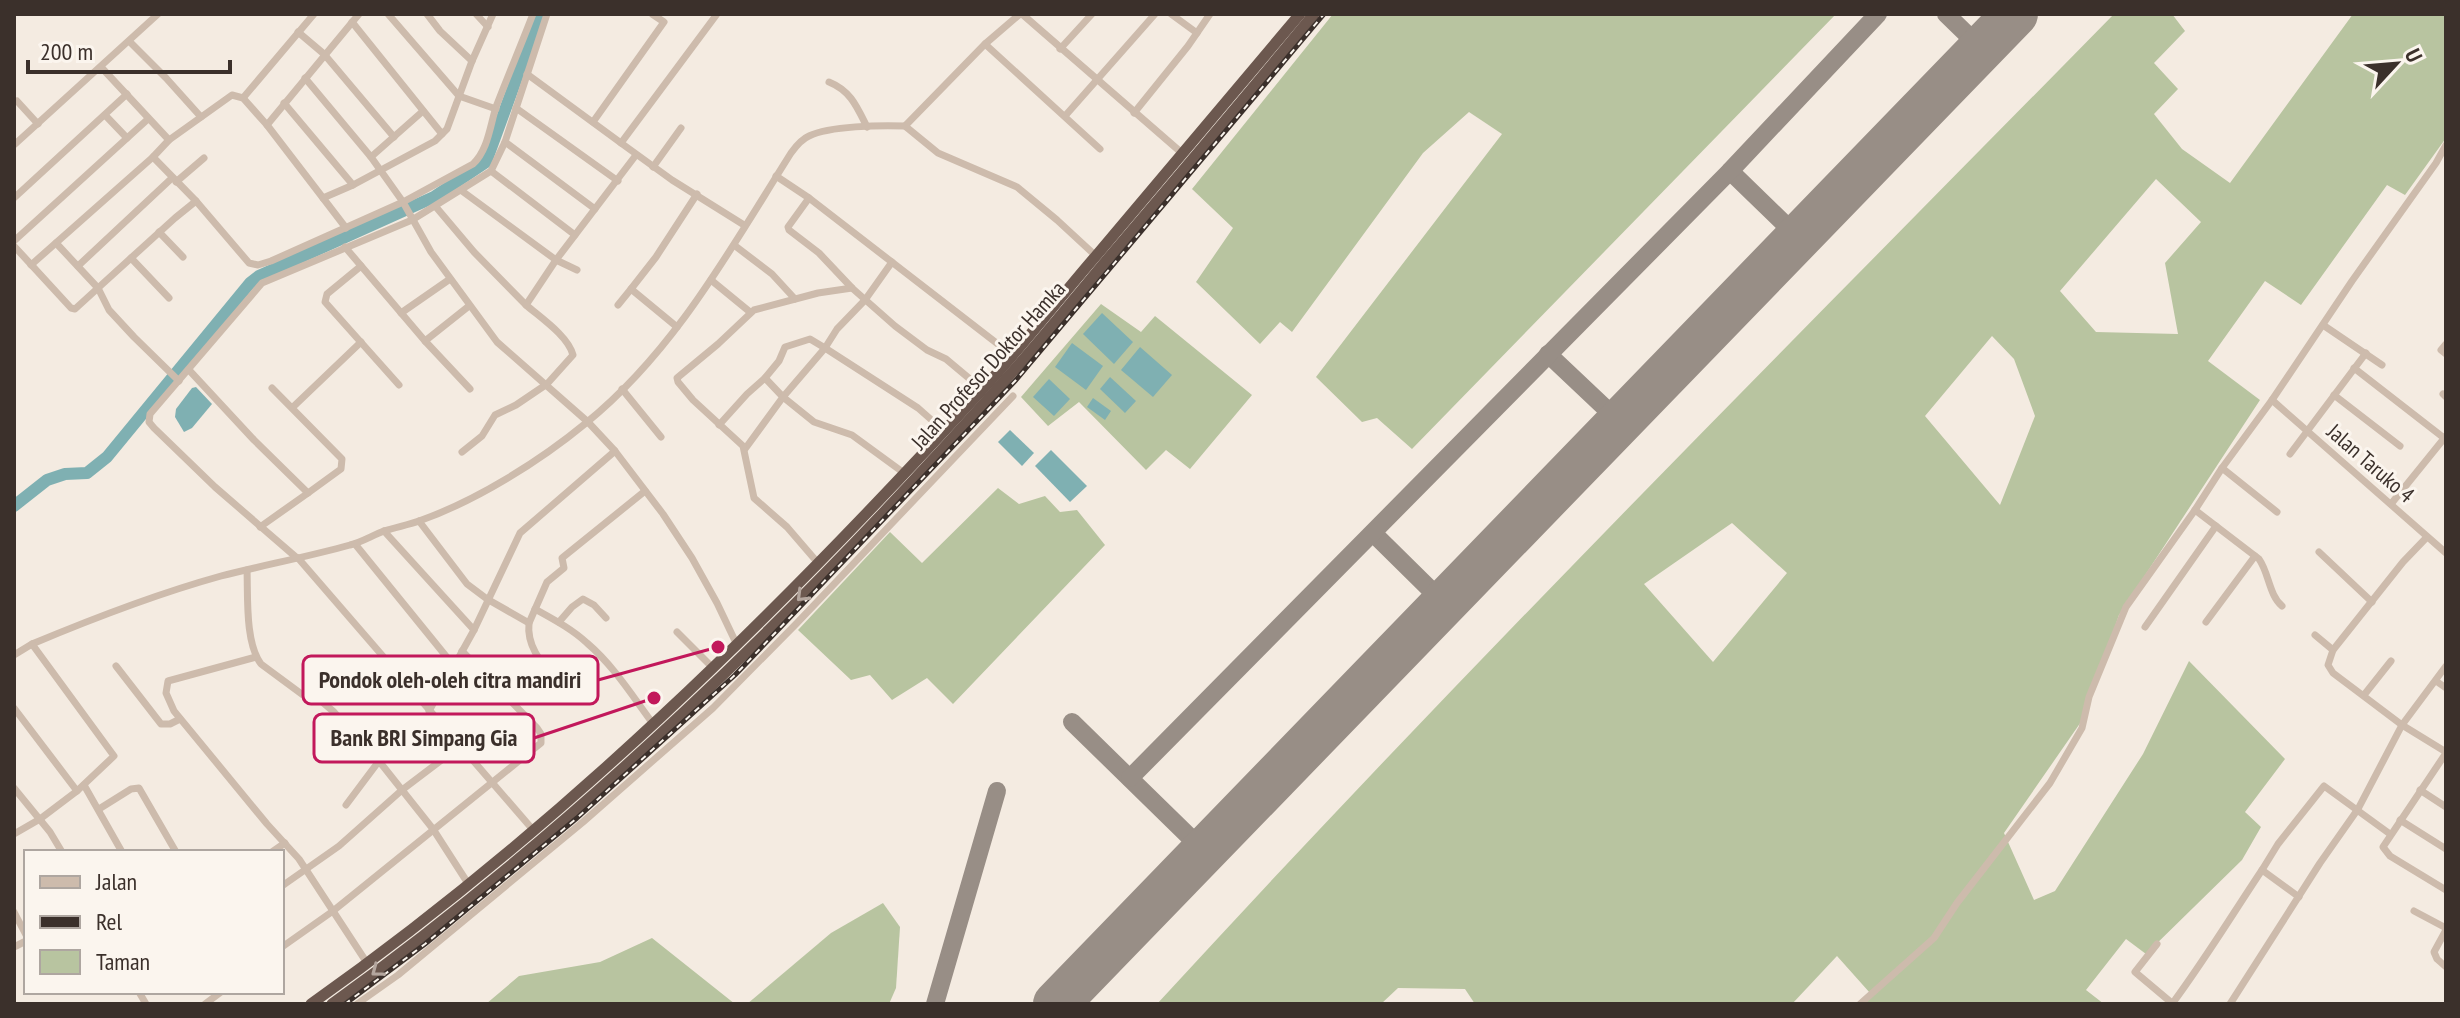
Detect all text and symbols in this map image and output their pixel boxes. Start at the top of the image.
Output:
scale bar [28,24,230,74]
north arrow [2356,24,2436,104]
text: 200 m [40,36,93,67]
text: U [2399,44,2429,66]
street label: Jalan Profesor Doktor Hamka [904,275,1071,456]
street label: Jalan Taruko 4 [2321,417,2420,509]
one-way arrow [797,587,812,601]
callout: Pondok oleh-oleh citra mandiri [303,656,598,704]
text: Pondok oleh-oleh citra mandiri [319,664,581,695]
callout: Bank BRI Simpang Gia [314,714,534,762]
text: Bank BRI Simpang Gia [330,722,518,753]
legend [24,850,284,994]
text: Jalan [95,866,137,897]
text: Rel [96,906,122,937]
text: Taman [96,946,150,977]
one-way arrow [371,961,386,975]

